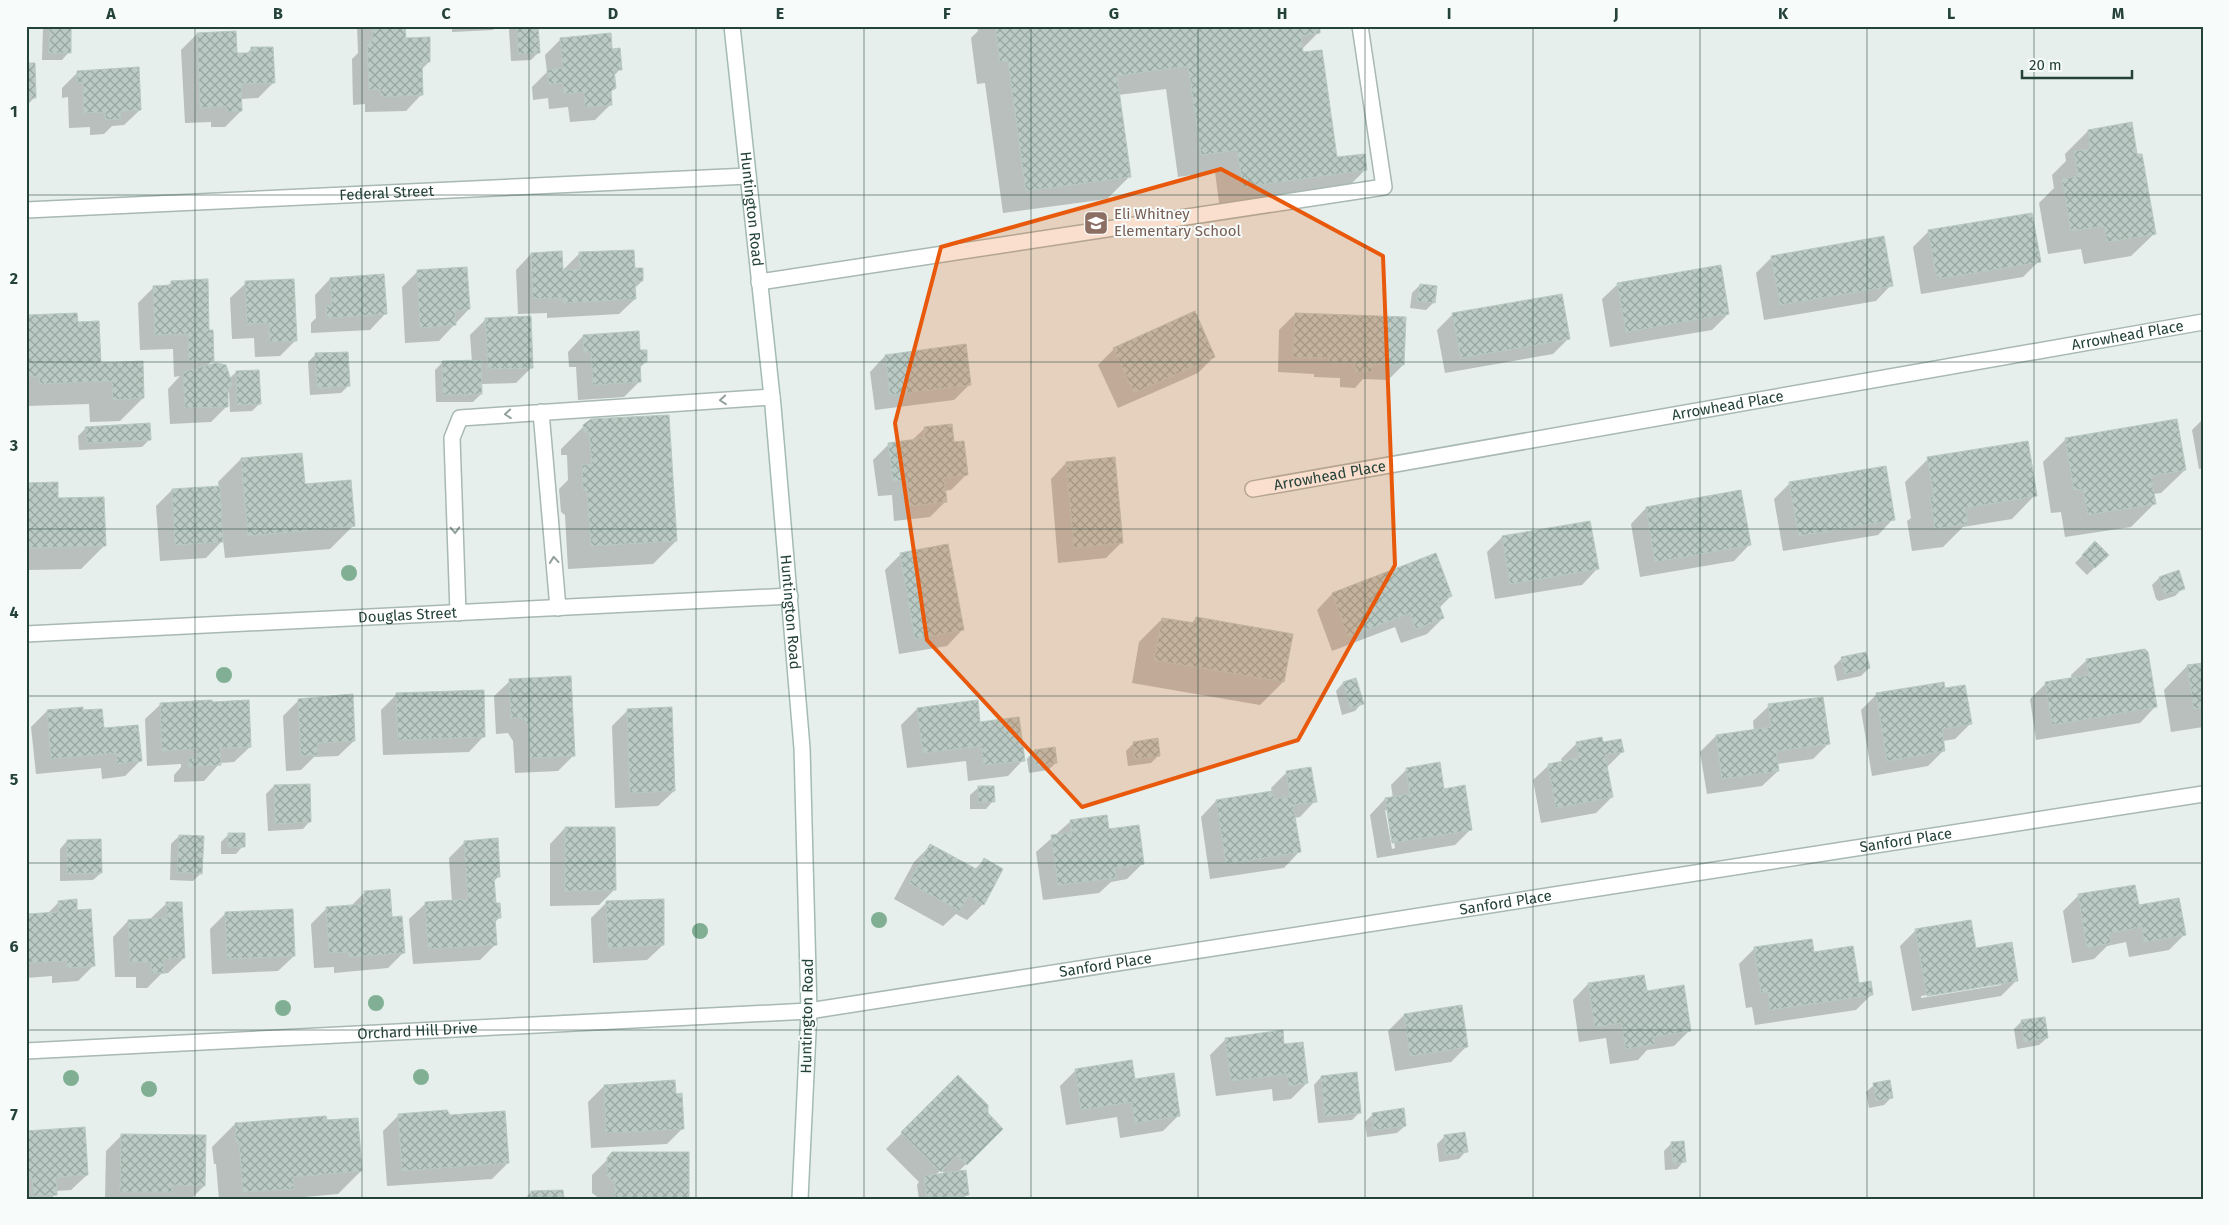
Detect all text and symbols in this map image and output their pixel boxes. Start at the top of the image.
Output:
text: A [105,4,116,23]
text: B [273,4,283,23]
text: C [441,4,451,23]
text: D [608,4,618,23]
text: E [776,4,784,23]
text: F [943,4,951,23]
text: G [1109,4,1119,23]
text: H [1277,4,1287,23]
text: I [1447,4,1451,23]
text: J [1612,4,1619,23]
text: K [1778,4,1789,23]
text: L [1947,4,1955,23]
text: M [2112,4,2125,23]
scale bar [2022,48,2132,80]
text: 20 m [2029,56,2062,74]
text: 1 [10,102,18,121]
street label: Huntington Road [737,151,767,267]
street label: Federal Street [339,182,435,204]
place label: Eli Whitney Elementary School [1114,205,1242,240]
school or university icon: Eli Whitney Elementary School [1083,210,1109,236]
text: 2 [10,269,18,288]
street label: Arrowhead Place [2070,317,2185,354]
street label: Arrowhead Place [1670,387,1785,424]
one-way arrow [719,394,727,405]
one-way arrow [504,409,512,420]
text: 3 [9,436,18,455]
street label: Arrowhead Place [1272,457,1387,494]
one-way arrow [450,526,460,534]
street label: Huntington Road [777,554,804,670]
one-way arrow [549,556,560,564]
text: 4 [9,603,19,622]
street label: Douglas Street [358,604,458,626]
text: 5 [10,770,19,789]
street label: Sanford Place [1858,824,1953,856]
street label: Sanford Place [1458,886,1553,919]
text: 6 [9,937,19,956]
street label: Sanford Place [1058,949,1153,981]
street label: Huntington Road [797,958,817,1074]
street label: Orchard Hill Drive [357,1019,478,1043]
text: 7 [10,1105,18,1124]

